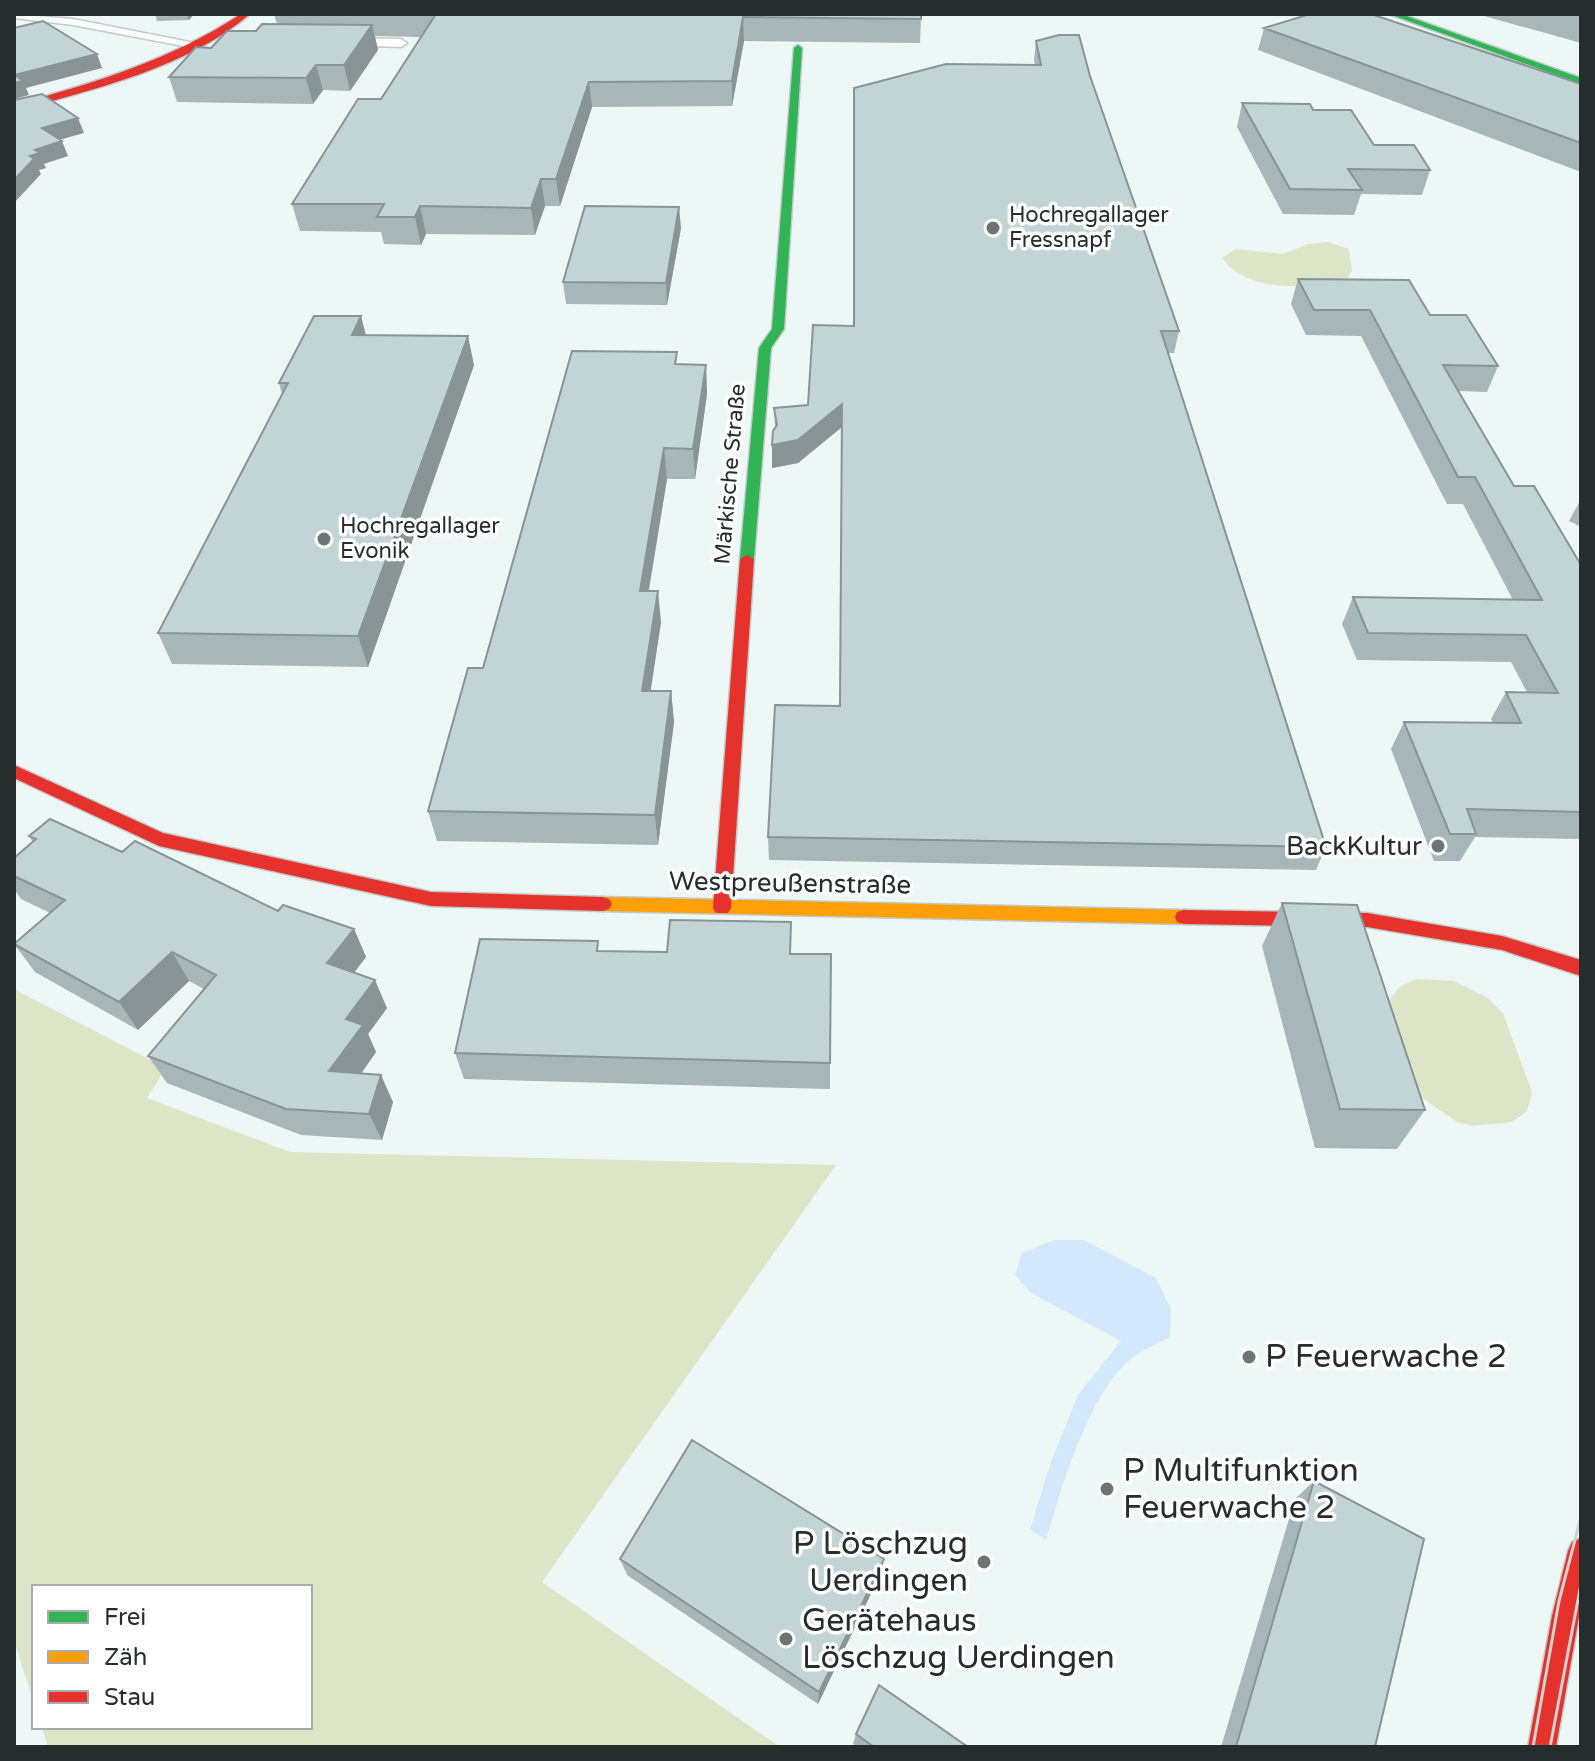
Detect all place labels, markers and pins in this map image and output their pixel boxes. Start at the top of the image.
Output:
place label: Hochregallager Fressnapf [1009,202,1169,253]
marker: Hochregallager Fressnapf [984,219,1002,237]
place label: Hochregallager Evonik [340,513,500,564]
marker: Hochregallager Evonik [315,530,333,548]
place label: BackKultur [1286,831,1422,862]
marker: BackKultur [1429,837,1447,855]
place label: P Feuerwache 2 [1265,1338,1507,1376]
marker: P Feuerwache 2 [1240,1348,1258,1366]
place label: P Multifunktion Feuerwache 2 [1123,1452,1359,1527]
marker: P Multifunktion Feuerwache 2 [1098,1480,1116,1498]
place label: P Löschzug Uerdingen [793,1525,968,1600]
marker: P Löschzug Uerdingen [975,1553,993,1571]
place label: Gerätehaus Löschzug Uerdingen [802,1602,1115,1677]
marker: Gerätehaus Löschzug Uerdingen [777,1630,795,1648]

